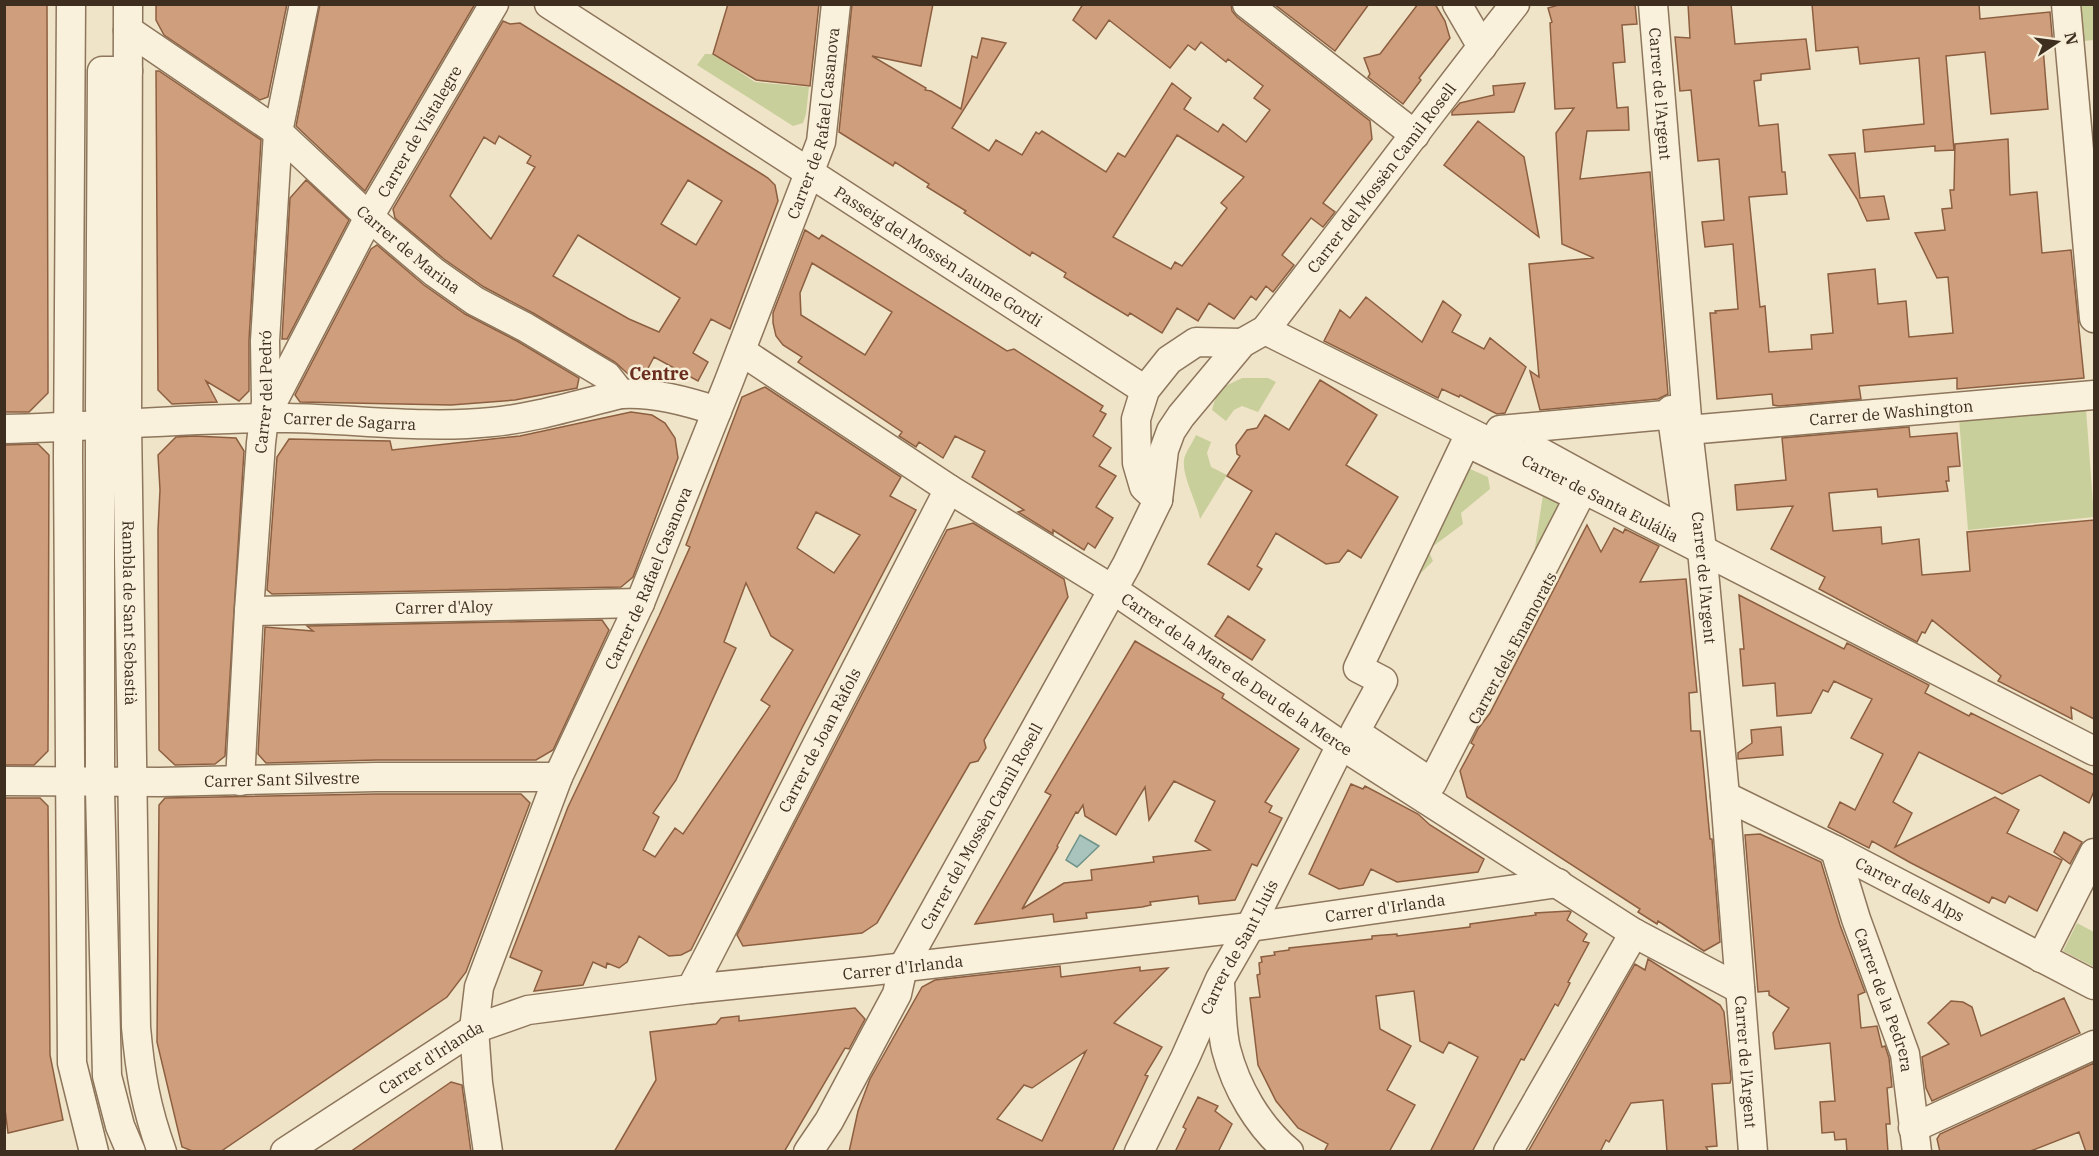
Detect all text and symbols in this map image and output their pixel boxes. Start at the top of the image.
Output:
north arrow [2027,12,2087,72]
street label: Carrer de Rafael Casanova [782,26,843,222]
street label: Carrer de l'Argent [1645,27,1676,161]
text: N [2060,30,2083,47]
street label: Carrer de Vistalegre [373,62,466,201]
street label: Carrer del Mossèn Camil Rosell [1303,79,1460,277]
street label: Passeig del Mossèn Jaume Gordi [831,182,1046,331]
street label: Carrer de Marina [353,201,465,298]
street label: Carrer del Pedró [250,330,276,454]
district label: Centre [629,362,689,385]
street label: Carrer de Washington [1808,395,1974,430]
street label: Carrer de Sagarra [283,408,417,434]
street label: Carrer de Santa Eulália [1518,450,1682,546]
street label: Carrer de Rafael Casanova [600,483,696,673]
street label: Carrer de l'Argent [1688,510,1721,645]
street label: Rambla de Sant Sebastià [118,520,141,706]
street label: Carrer dels Enamorats [1463,568,1561,728]
street label: Carrer de la Mare de Deu de la Merce [1118,588,1356,760]
street label: Carrer d'Aloy [395,596,494,618]
street label: Carrer de Joan Ràfols [774,664,865,816]
street label: Carrer del Mossèn Camil Rosell [916,719,1047,933]
street label: Carrer Sant Silvestre [204,767,360,791]
street label: Carrer dels Alps [1852,852,1968,926]
street label: Carrer de Sant Lluís [1196,876,1282,1018]
street label: Carrer d'Irlanda [1324,889,1447,926]
street label: Carrer de la Pedrera [1850,925,1917,1073]
street label: Carrer d'Irlanda [842,950,964,984]
street label: Carrer de l'Argent [1731,995,1761,1129]
street label: Carrer d'Irlanda [375,1016,486,1098]

